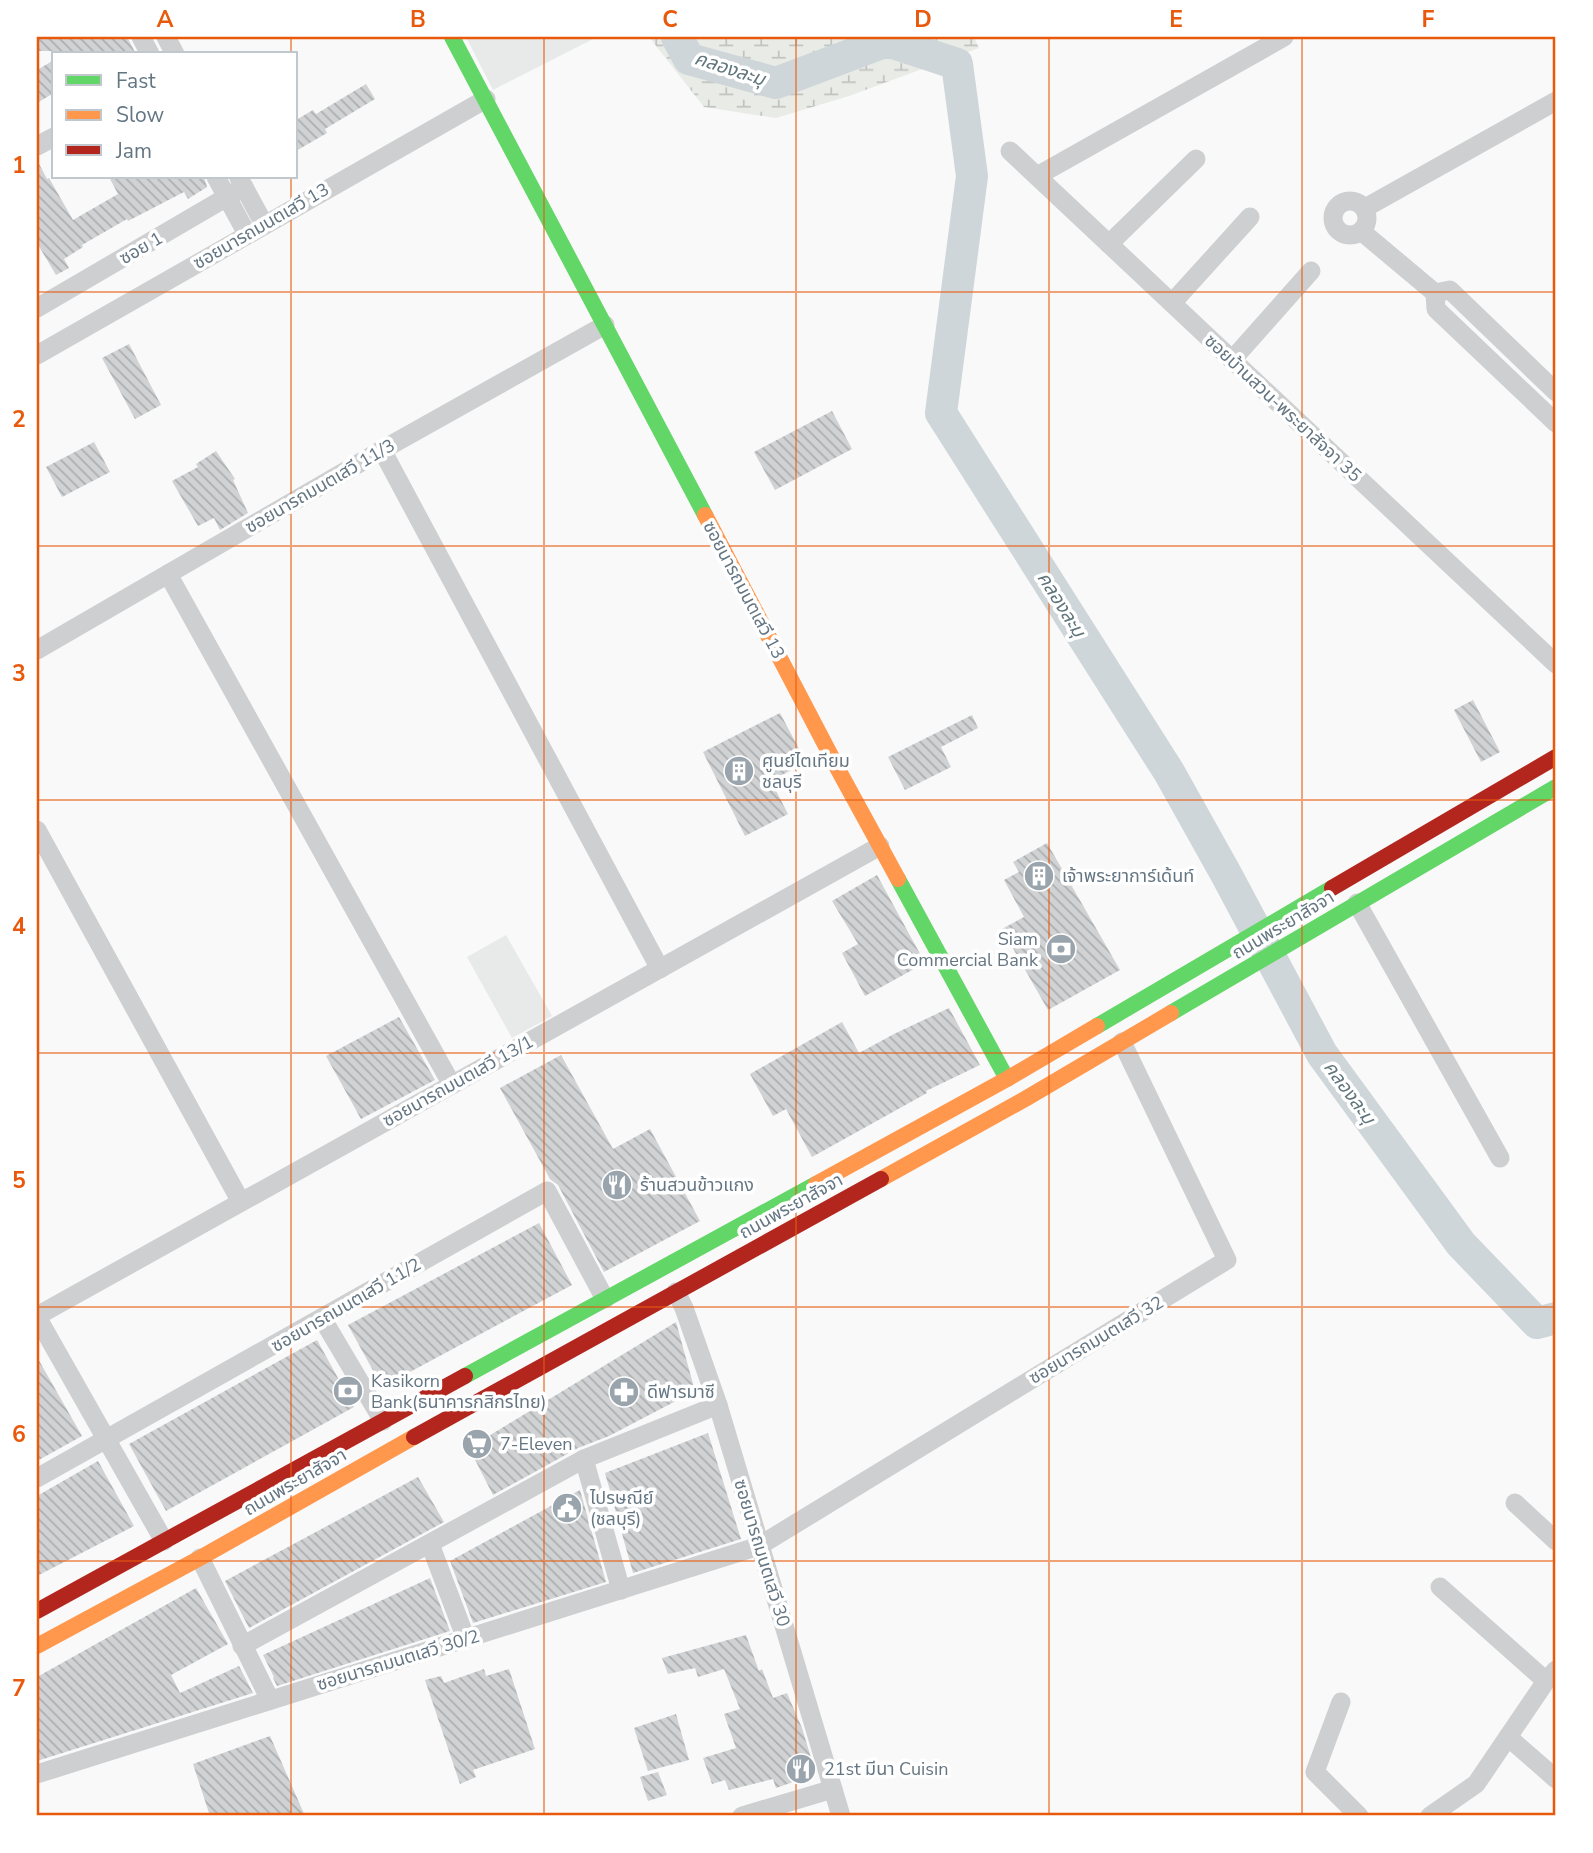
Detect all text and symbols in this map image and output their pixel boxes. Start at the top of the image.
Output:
text: A [156,4,174,35]
text: B [410,4,426,35]
text: C [662,4,678,35]
text: D [914,4,932,35]
text: E [1169,4,1183,35]
text: F [1422,4,1435,35]
water label: คลองละมุ [691,45,769,93]
legend [52,52,298,178]
text: Fast [116,67,156,95]
text: Slow [116,101,165,129]
text: Jam [115,137,152,165]
text: 1 [12,150,26,181]
street label: ซอยนารถมนตเสวี 13 [189,177,333,275]
street label: ซอย 1 [115,226,167,270]
street label: ซอยบ้านสวน-พระยาสัจจา 35 [1199,329,1367,487]
text: 2 [12,404,26,435]
street label: ซอยนารถมนตเสวี 11/3 [241,433,399,539]
street label: ซอยนารถมนตเสวี 13 [697,517,791,663]
water label: คลองละมุ [1031,567,1092,643]
text: 3 [12,658,26,689]
place label: ศูนย์ไตเทียม ชลบุรี [762,749,850,794]
building icon: ศูนย์ไตเทียม ชลบุรี [722,754,756,788]
building icon: เจ้าพระยาการ์เด้นท์ [1022,859,1056,893]
place label: เจ้าพระยาการ์เด้นท์ [1062,864,1194,888]
street label: ถนนพระยาสัจจา [1228,885,1338,965]
text: 4 [12,911,26,942]
place label: Siam Commercial Bank [897,927,1039,972]
bank icon: Siam Commercial Bank [1044,932,1078,966]
street label: ซอยนารถมนตเสวี 13/1 [378,1030,538,1132]
water label: คลองละมุ [1317,1056,1382,1131]
text: 5 [12,1165,26,1196]
restaurant icon: ร้านสวนข้าวแกง [600,1168,634,1202]
street label: ถนนพระยาสัจจา [735,1168,847,1244]
place label: ร้านสวนข้าวแกง [640,1173,754,1197]
street label: ซอยนารถมนตเสวี 11/2 [267,1252,425,1358]
street label: ซอยนารถมนตเสวี 32 [1024,1290,1168,1390]
place label: Kasikorn Bank(ธนาคารกสิกรไทย) [371,1369,546,1414]
bank icon: Kasikorn Bank(ธนาคารกสิกรไทย) [331,1374,365,1408]
pharmacy icon: ดีฟารมาซี [607,1375,641,1409]
place label: ดีฟารมาซี [647,1380,715,1404]
text: 6 [12,1419,26,1450]
supermarket icon: 7-Eleven [460,1427,494,1461]
place label: 7-Eleven [500,1432,573,1456]
street label: ถนนพระยาสัจจา [239,1443,351,1521]
street label: ซอยนารถมนตเสวี 30 [728,1476,796,1630]
place label: ไปรษณีย์ (ชลบุรี) [589,1486,654,1531]
public building icon: ไปรษณีย์ (ชลบุรี) [550,1491,584,1525]
street label: ซอยนารถมนตเสวี 30/2 [314,1624,482,1696]
text: 7 [12,1673,26,1704]
restaurant icon: 21st มีนา Cuisin [784,1752,818,1786]
place label: 21st มีนา Cuisin [824,1757,948,1781]

